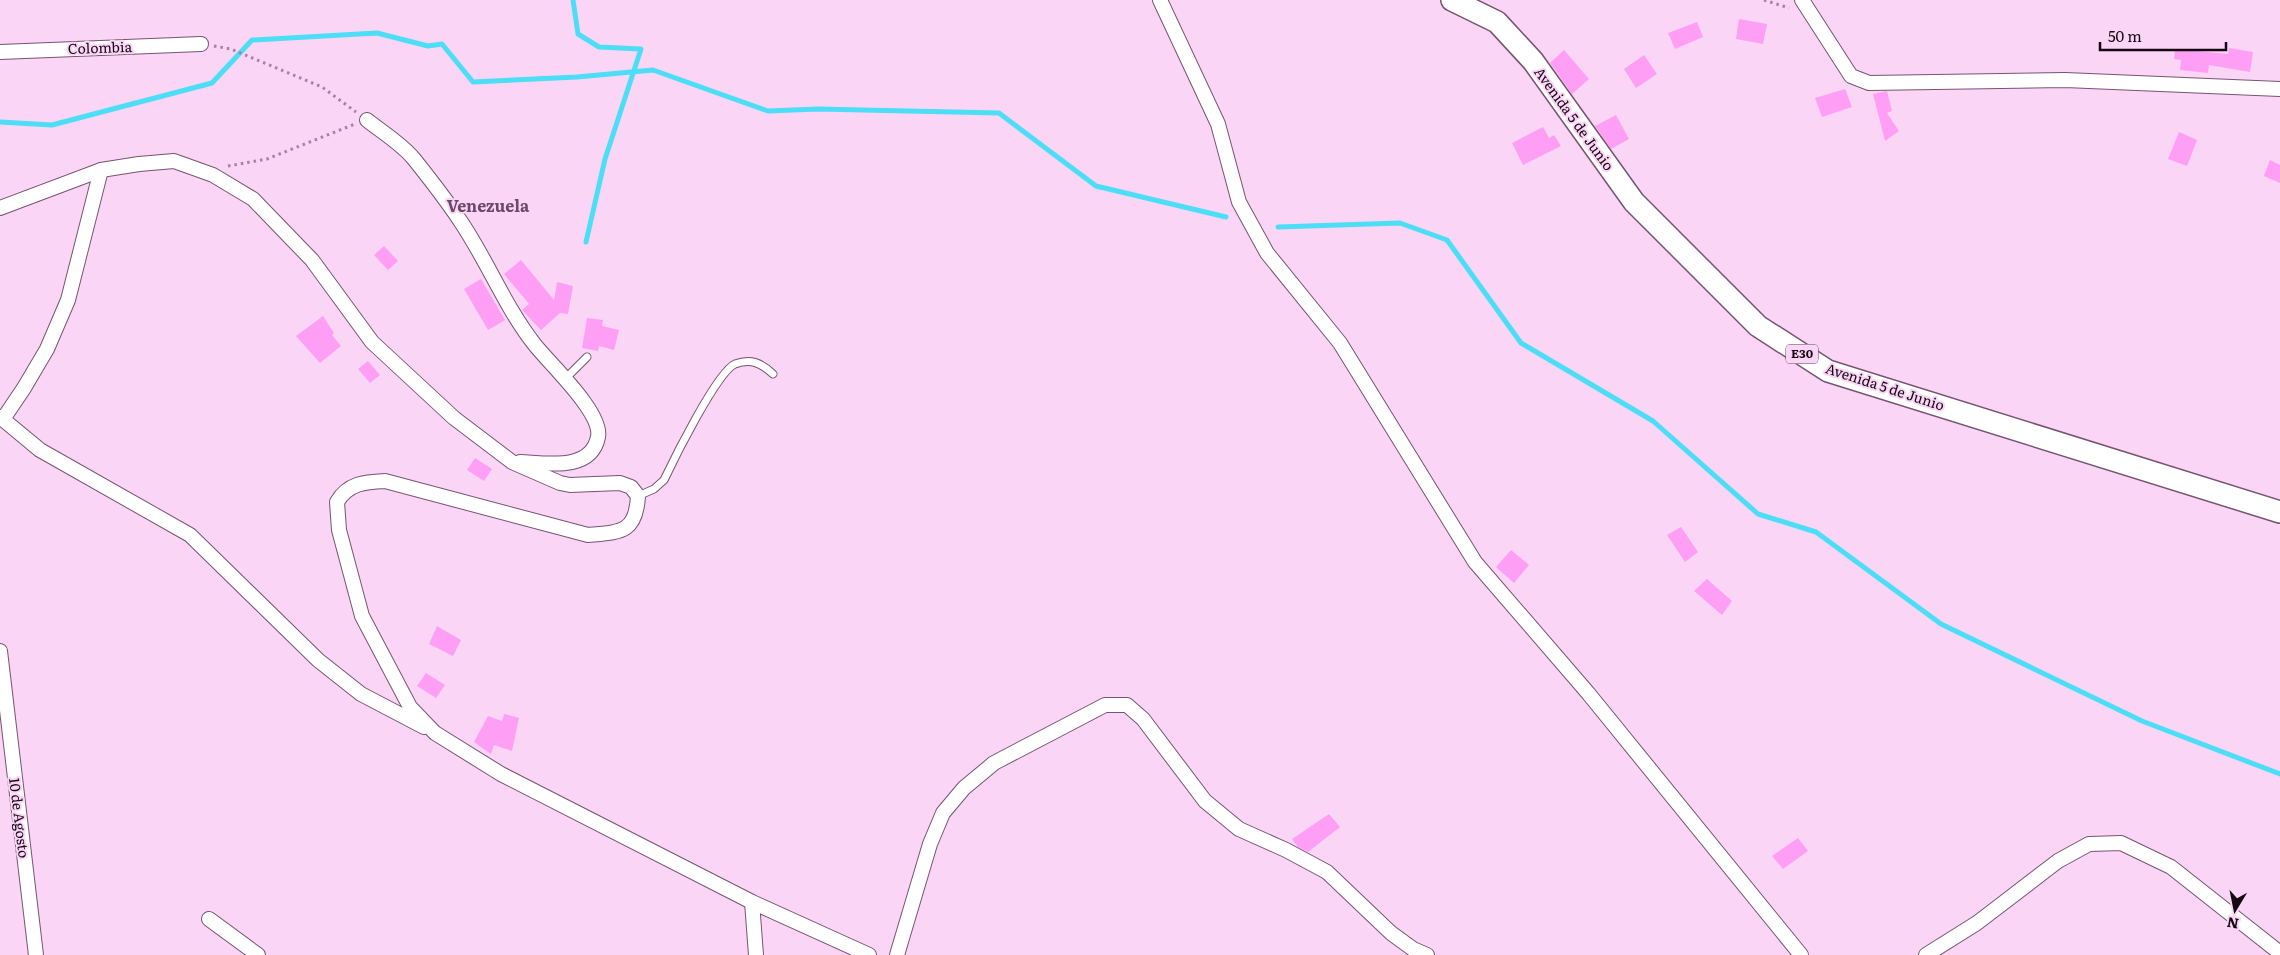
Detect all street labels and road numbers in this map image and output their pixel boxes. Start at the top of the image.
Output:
street label: Colombia [68,36,133,58]
street label: Avenida 5 de Junio [1530,62,1619,174]
road number: E30 [1786,344,1818,364]
street label: Avenida 5 de Junio [1823,357,1947,415]
street label: 10 de Agosto [5,777,35,859]

